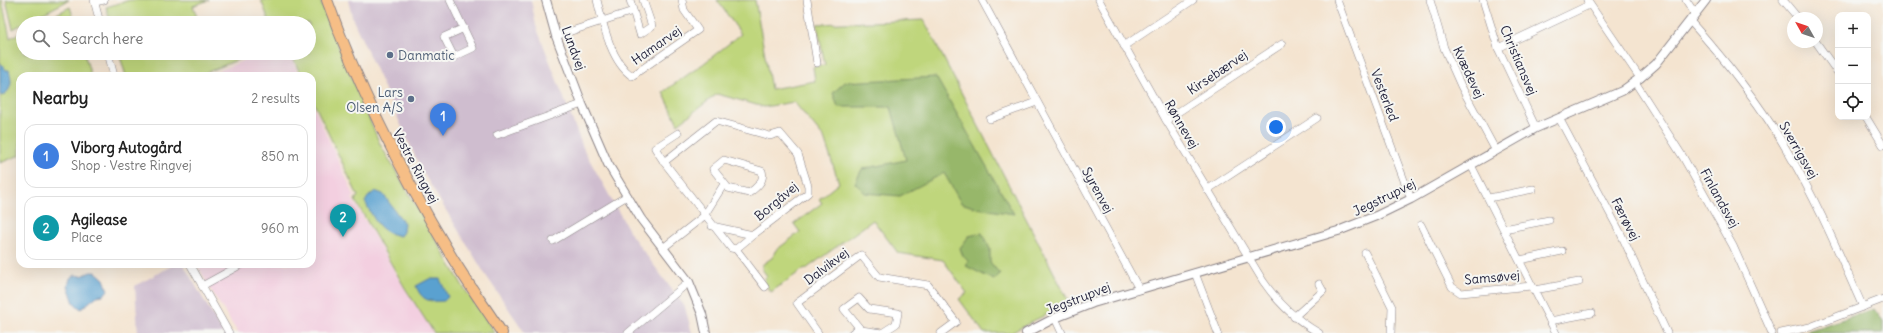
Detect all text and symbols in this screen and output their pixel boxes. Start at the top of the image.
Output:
north arrow [1787,12,1823,48]
map controls [1835,12,1871,120]
button: + [1835,12,1871,48]
search box [16,16,316,60]
street label: Hamarvej [628,22,685,69]
street label: Christiansvej [1496,23,1541,98]
street label: Lundvej [558,24,589,73]
icon: search [30,27,52,49]
text: Search here [62,29,143,48]
street label: Kvædevej [1449,43,1488,101]
street label: Kirsebærvej [1184,46,1251,99]
place label: Danmatic [398,47,455,64]
button: − [1835,48,1871,84]
marker: Danmatic [385,50,395,60]
street label: Vesterled [1367,67,1402,124]
place label: Lars Olsen A/S [346,84,403,116]
button: locate [1835,84,1871,120]
text: Nearby [32,87,88,109]
text: 2 results [251,90,300,107]
marker: Lars Olsen A/S [406,94,416,104]
street label: Rønnevej [1161,97,1202,152]
pin: 1 [430,103,456,136]
your location [1266,117,1286,137]
street label: Sverrigsvej [1775,119,1822,182]
street label: Vestre Ringvej [389,126,442,207]
text: Viborg Autogård [71,138,182,157]
text: 1 [43,148,49,165]
text: 850 m [261,148,299,165]
text: Shop · Vestre Ringvej [71,157,192,174]
street label: Syrenvej [1078,164,1117,216]
street label: Finlandsvej [1696,166,1743,231]
street label: Jegstrupvej [1350,175,1418,220]
street label: Borgåvej [751,178,802,225]
street label: Færøvej [1607,195,1644,244]
pin: 2 [330,204,356,237]
text: Agilease [71,210,127,229]
text: 2 [42,220,50,237]
text: 960 m [261,220,299,237]
text: Place [71,229,102,246]
street label: Dalvikvej [801,244,852,289]
street label: Samsøvej [1464,267,1521,288]
street label: Jegstrupvej [1044,278,1113,319]

